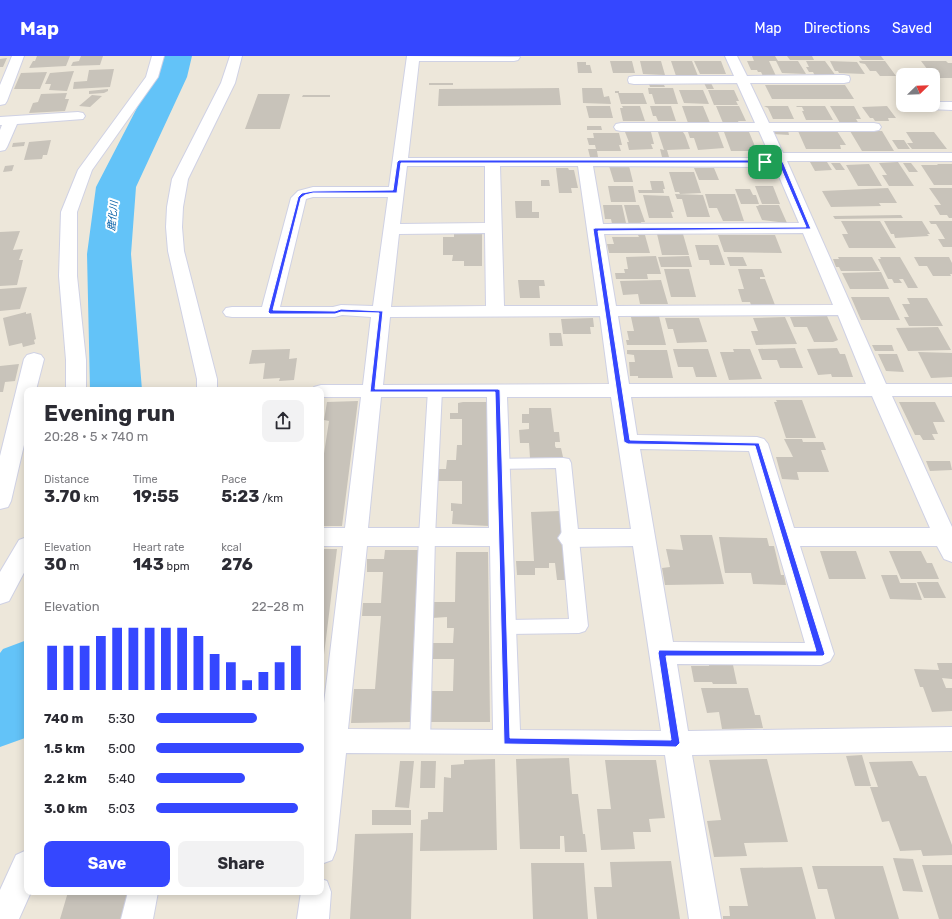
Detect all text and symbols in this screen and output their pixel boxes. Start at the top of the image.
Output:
text: Map [20,17,59,40]
text: Map [755,20,782,37]
text: Directions [804,20,870,37]
text: Saved [892,20,932,37]
north arrow [896,68,940,112]
map controls [896,68,940,112]
pin [748,145,782,179]
icon: arrive [754,151,776,173]
water label: 鹿化川 [105,199,121,232]
text: Evening run [44,400,175,427]
button: share [262,400,304,442]
text: 20:28 · 5 × 740 m [44,429,148,444]
text: Distance [44,473,89,486]
text: Time [133,473,158,486]
text: Pace [221,473,247,486]
text: 3.70 [44,486,81,506]
text: 19:55 [133,486,179,506]
text: 5:23 [221,486,260,506]
text: km [81,492,99,505]
text: /km [260,492,283,505]
text: Elevation [44,541,91,554]
text: Heart rate [133,541,185,554]
text: kcal [221,541,242,554]
text: 30 [44,554,67,574]
text: 143 [133,554,164,574]
text: 276 [221,554,253,574]
text: m [67,560,79,573]
text: bpm [164,560,190,573]
text: Elevation [44,599,100,614]
text: 22–28 m [251,599,304,614]
text: 740 m [44,711,83,726]
text: 5:30 [108,711,135,726]
text: 1.5 km [44,741,85,756]
text: 5:00 [108,741,136,756]
text: 2.2 km [44,771,87,786]
text: 5:40 [108,771,135,786]
text: 3.0 km [44,801,87,816]
text: 5:03 [108,801,135,816]
button: Save [44,841,170,887]
button: Share [178,841,304,887]

